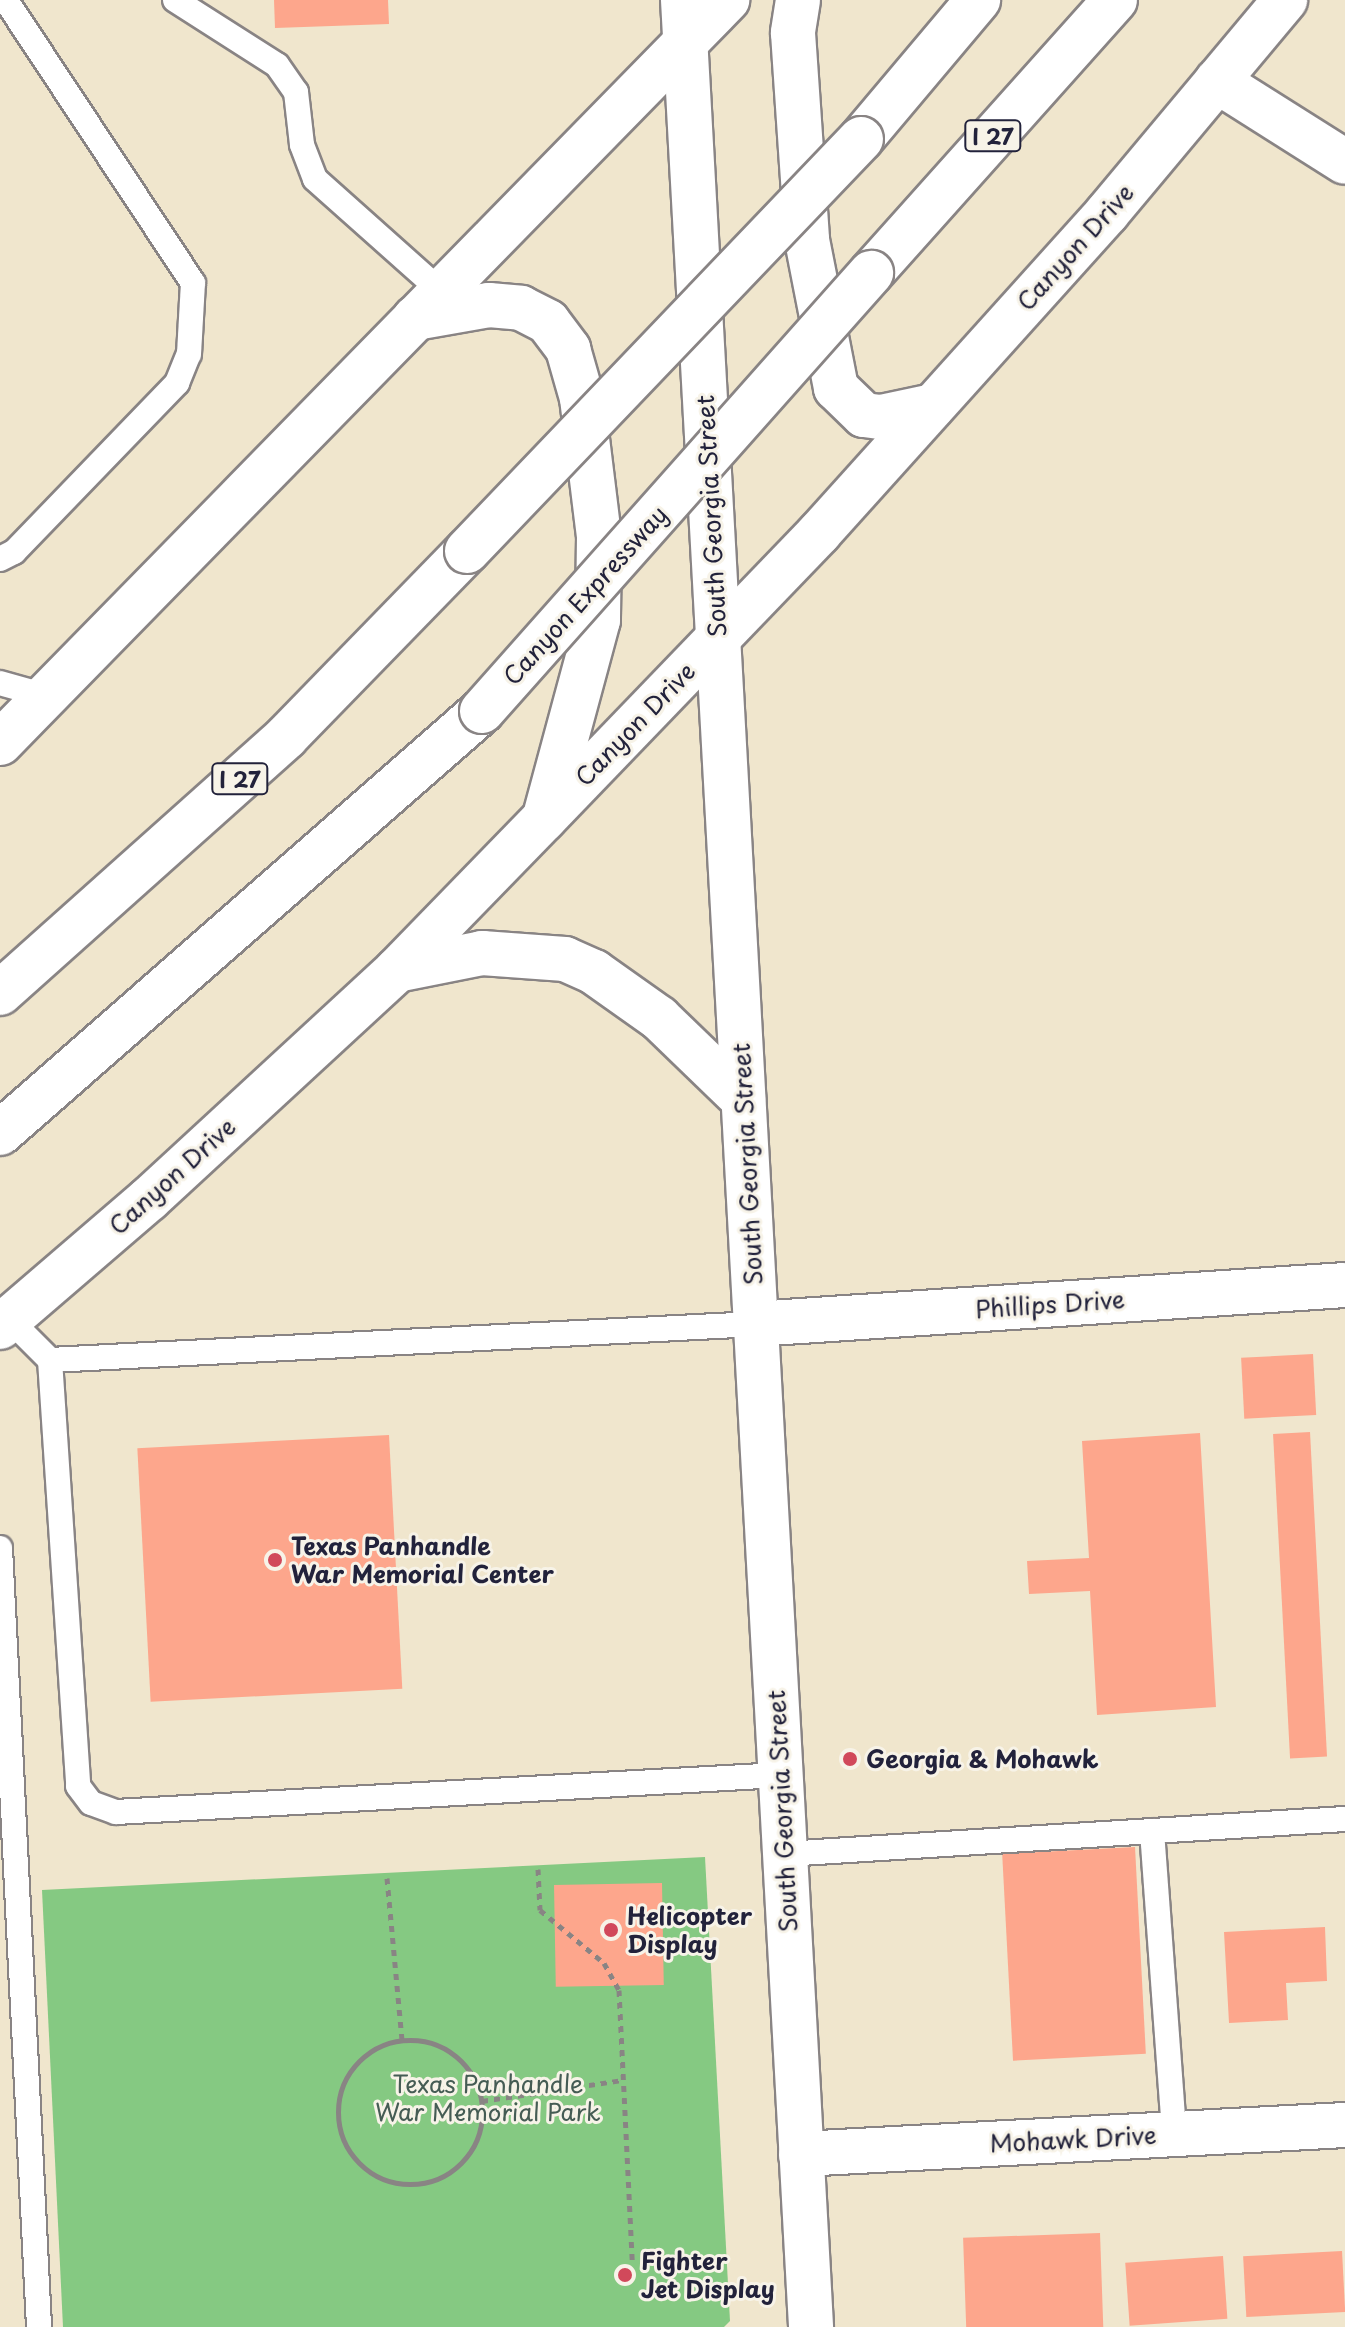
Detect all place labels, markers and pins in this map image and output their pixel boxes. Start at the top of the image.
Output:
place label: Texas Panhandle War Memorial Center [291,1532,556,1588]
marker: Texas Panhandle War Memorial Center [266,1551,284,1569]
place label: Georgia & Mohawk [866,1745,1101,1773]
marker: Georgia & Mohawk [841,1750,859,1768]
place label: Helicopter Display [627,1902,752,1958]
marker: Helicopter Display [602,1921,620,1939]
place label: Fighter Jet Display [641,2247,778,2303]
marker: Fighter Jet Display [616,2266,634,2284]

